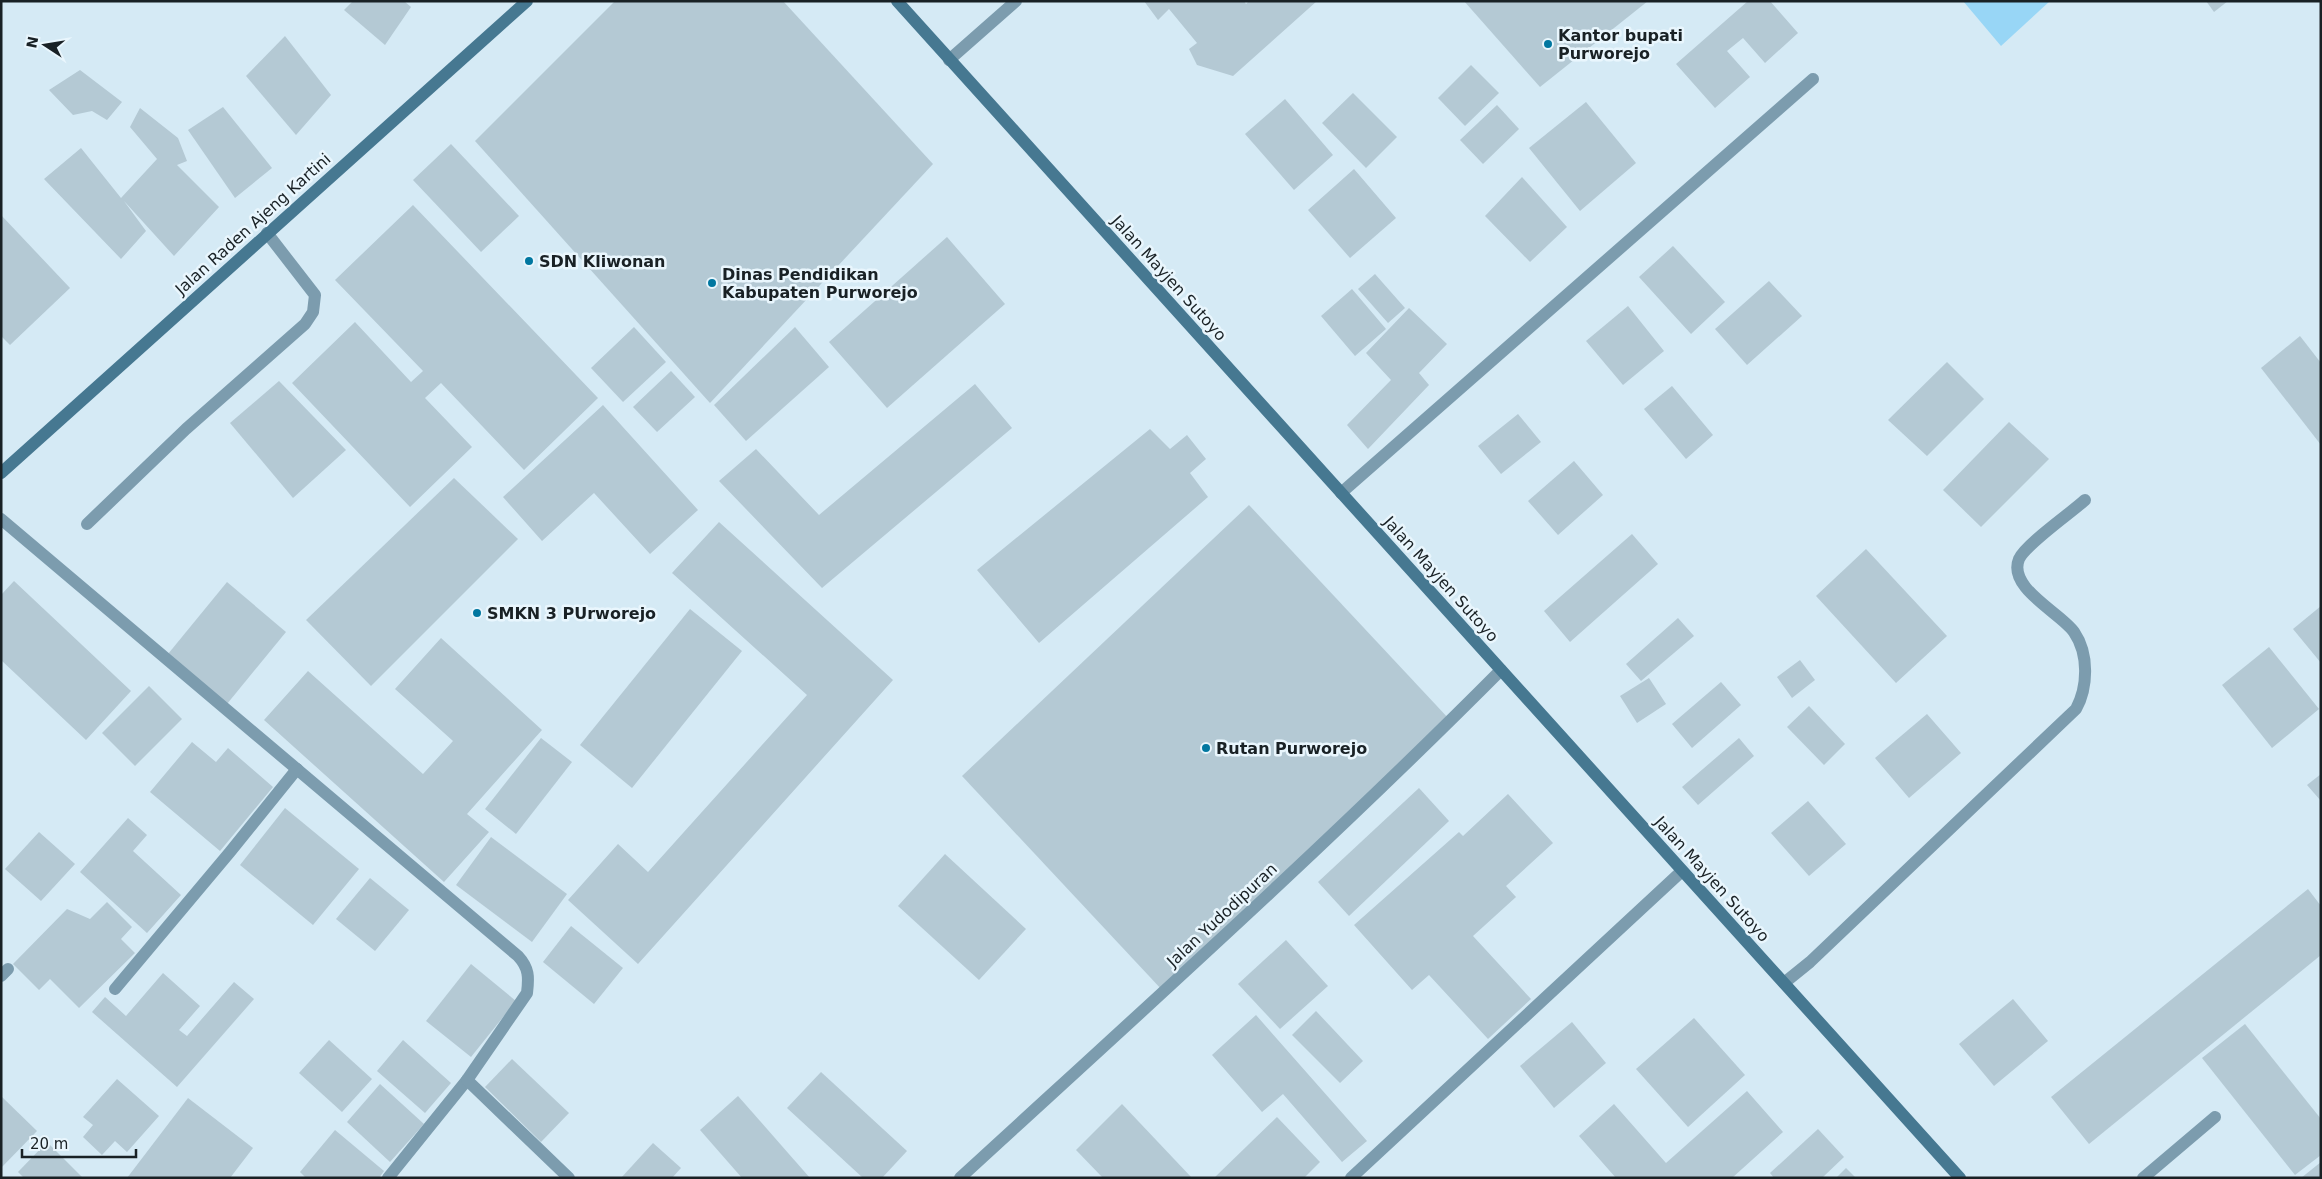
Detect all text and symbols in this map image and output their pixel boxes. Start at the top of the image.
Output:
north arrow [20,20,70,70]
place label: Kantor bupati Purworejo [1558,26,1683,63]
text: N [23,35,41,50]
marker: Kantor bupati Purworejo [1542,38,1554,50]
street label: Jalan Raden Ajeng Kartini [171,149,335,299]
street label: Jalan Mayjen Sutoyo [1107,211,1230,345]
place label: SDN Kliwonan [539,252,665,271]
marker: SDN Kliwonan [523,255,535,267]
place label: Dinas Pendidikan Kabupaten Purworejo [722,265,918,302]
marker: Dinas Pendidikan Kabupaten Purworejo [706,277,718,289]
street label: Jalan Mayjen Sutoyo [1379,512,1502,646]
place label: SMKN 3 PUrworejo [487,604,656,623]
marker: SMKN 3 PUrworejo [471,607,483,619]
place label: Rutan Purworejo [1216,739,1367,758]
marker: Rutan Purworejo [1200,742,1212,754]
street label: Jalan Mayjen Sutoyo [1650,812,1773,946]
street label: Jalan Yudodipuran [1162,859,1281,972]
scale bar [22,1126,136,1158]
text: 20 m [30,1135,68,1153]

